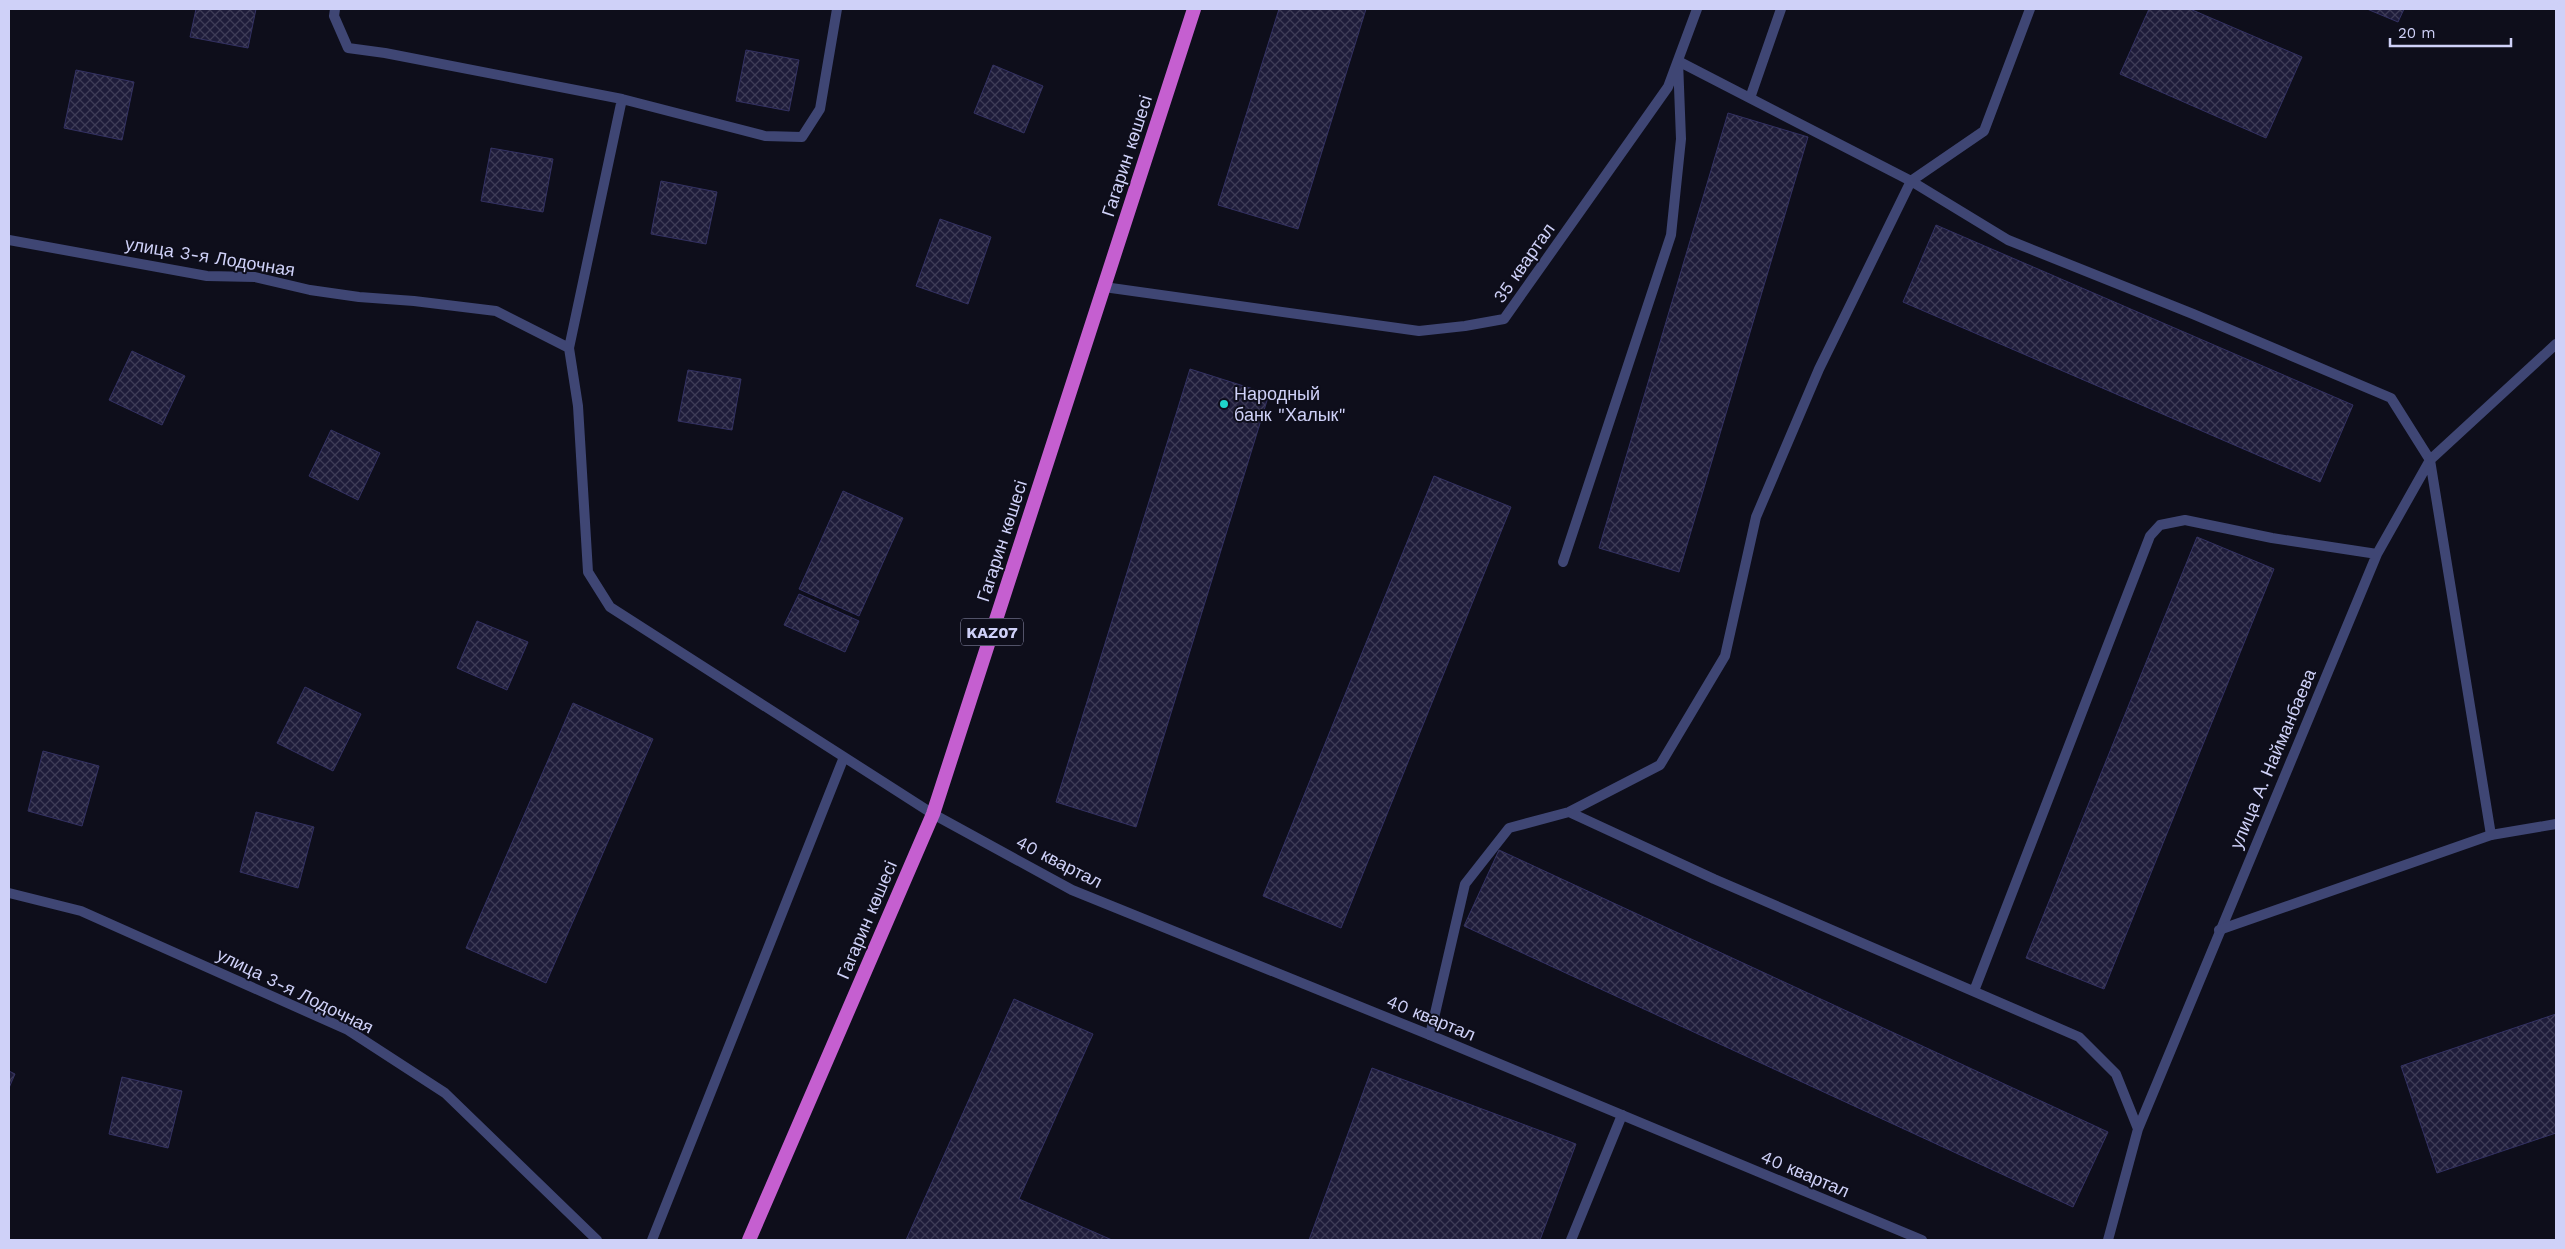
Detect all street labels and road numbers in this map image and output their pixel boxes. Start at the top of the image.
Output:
street label: Гагарин көшесі [1097,92,1156,219]
street label: 35 квартал [1488,219,1559,307]
street label: улица 3-я Лодочная [124,233,297,280]
street label: Гагарин көшесі [972,477,1031,604]
road number: KAZ07 [961,618,1023,646]
street label: улица А. Найманбаева [2225,665,2320,852]
street label: 40 квартал [1013,831,1106,892]
street label: Гагарин көшесі [832,858,901,982]
street label: улица 3-я Лодочная [213,943,377,1038]
street label: 40 квартал [1384,990,1479,1045]
street label: 40 квартал [1758,1146,1852,1202]

